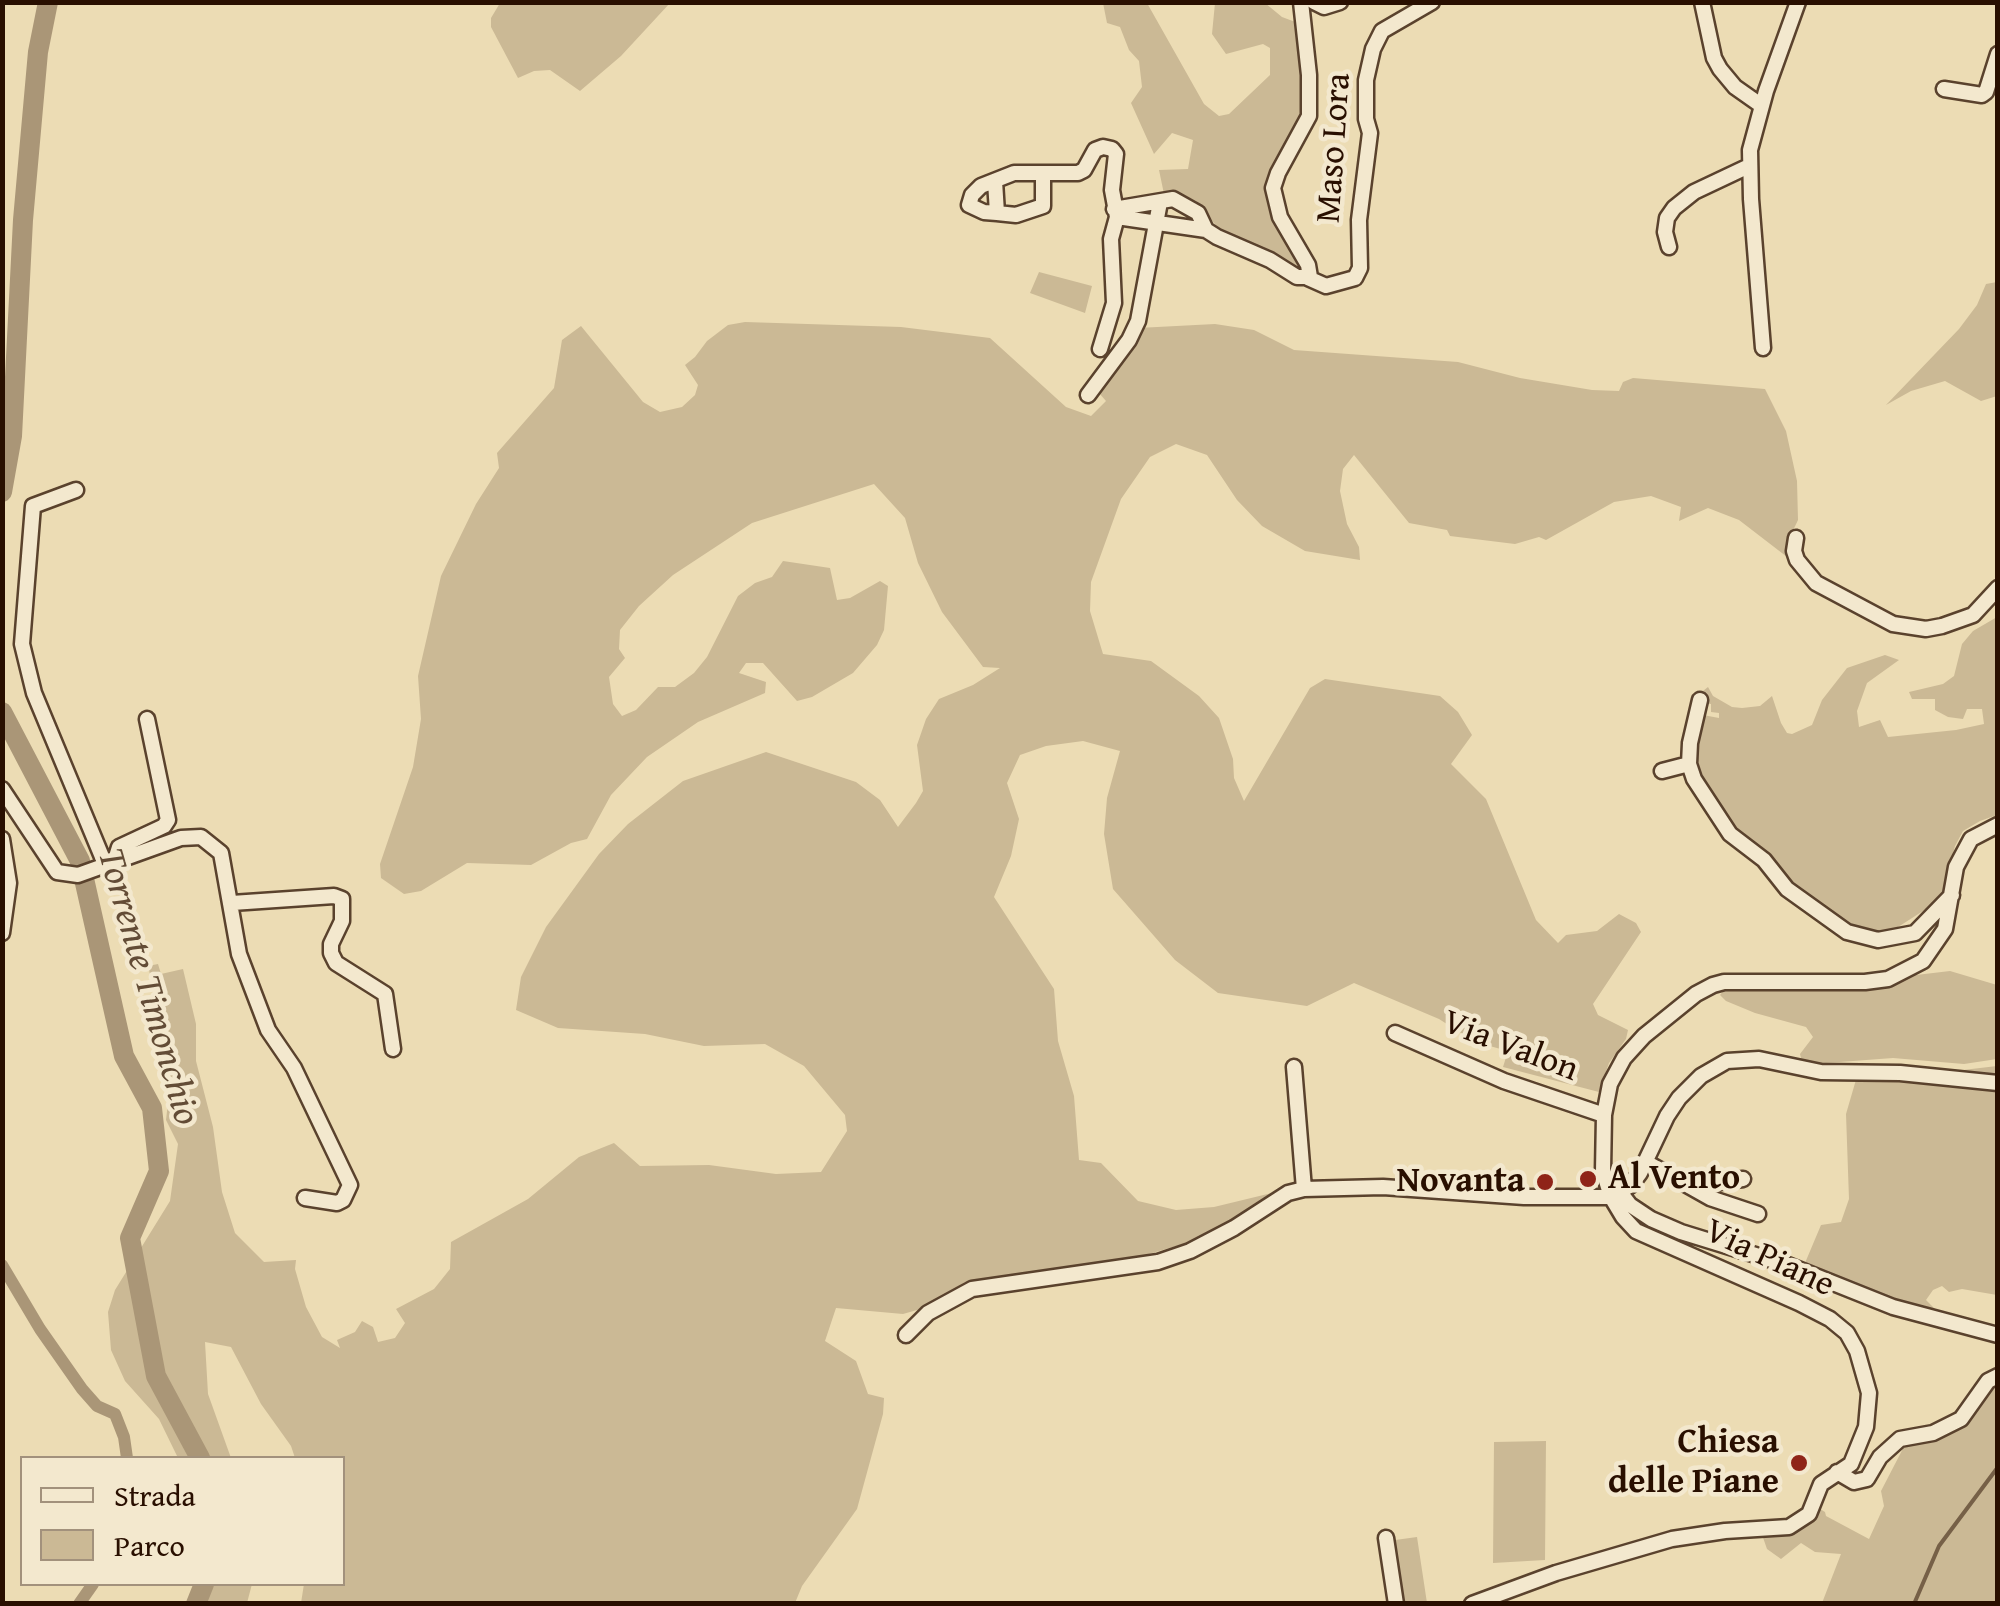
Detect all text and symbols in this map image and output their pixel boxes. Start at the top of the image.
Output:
street label: Maso Lora [1309,72,1361,224]
water label: Torrente Timonchio [86,844,208,1130]
street label: Via Valon [1436,1002,1584,1092]
place label: Al Vento [1608,1158,1740,1200]
place label: Novanta [1397,1161,1525,1203]
marker: Al Vento [1577,1168,1599,1190]
marker: Novanta [1534,1171,1556,1193]
street label: Via Piane [1697,1211,1841,1307]
place label: Chiesa delle Piane [1608,1422,1779,1504]
marker: Chiesa delle Piane [1788,1452,1810,1474]
legend [20,1456,345,1586]
text: Strada [114,1473,196,1517]
text: Parco [114,1523,185,1567]

